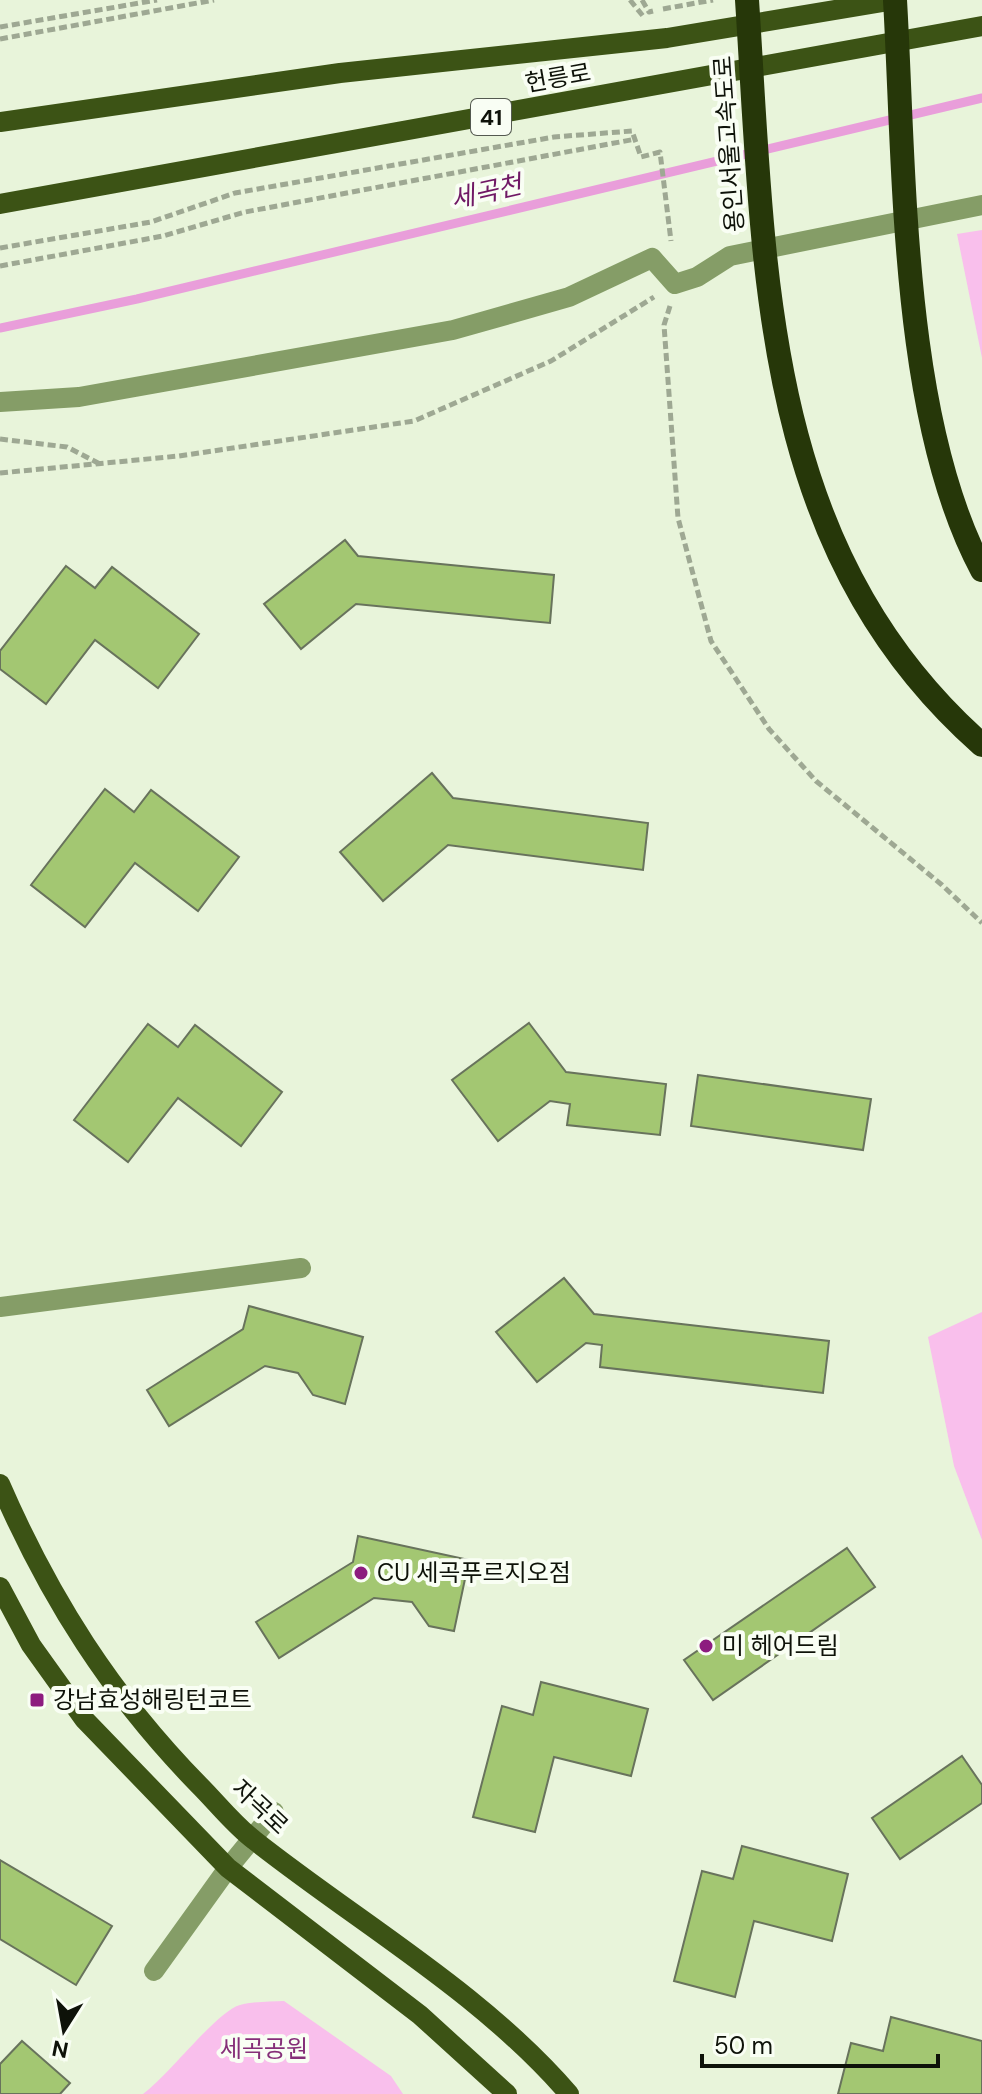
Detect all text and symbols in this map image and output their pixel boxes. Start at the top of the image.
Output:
street label: 용인서울고속도로 [707,55,750,233]
street label: 헌릉로 [523,56,593,99]
road number: 41 [471,99,511,135]
water label: 세곡천 [447,167,528,217]
place label: CU 세곡푸르지오점 [377,1557,571,1588]
marker: CU 세곡푸르지오점 [352,1564,370,1582]
place label: 미 헤어드림 [722,1630,839,1661]
marker: 미 헤어드림 [697,1637,715,1655]
place label: 강남효성해링턴코트 [53,1684,252,1715]
marker: 강남효성해링턴코트 [28,1691,46,1709]
street label: 자곡로 [226,1773,295,1841]
north arrow [24,1990,104,2070]
scale bar [702,2018,938,2068]
text: 50 m [714,2030,773,2061]
text: N [50,2033,71,2065]
park label: 세곡공원 [220,2033,308,2064]

